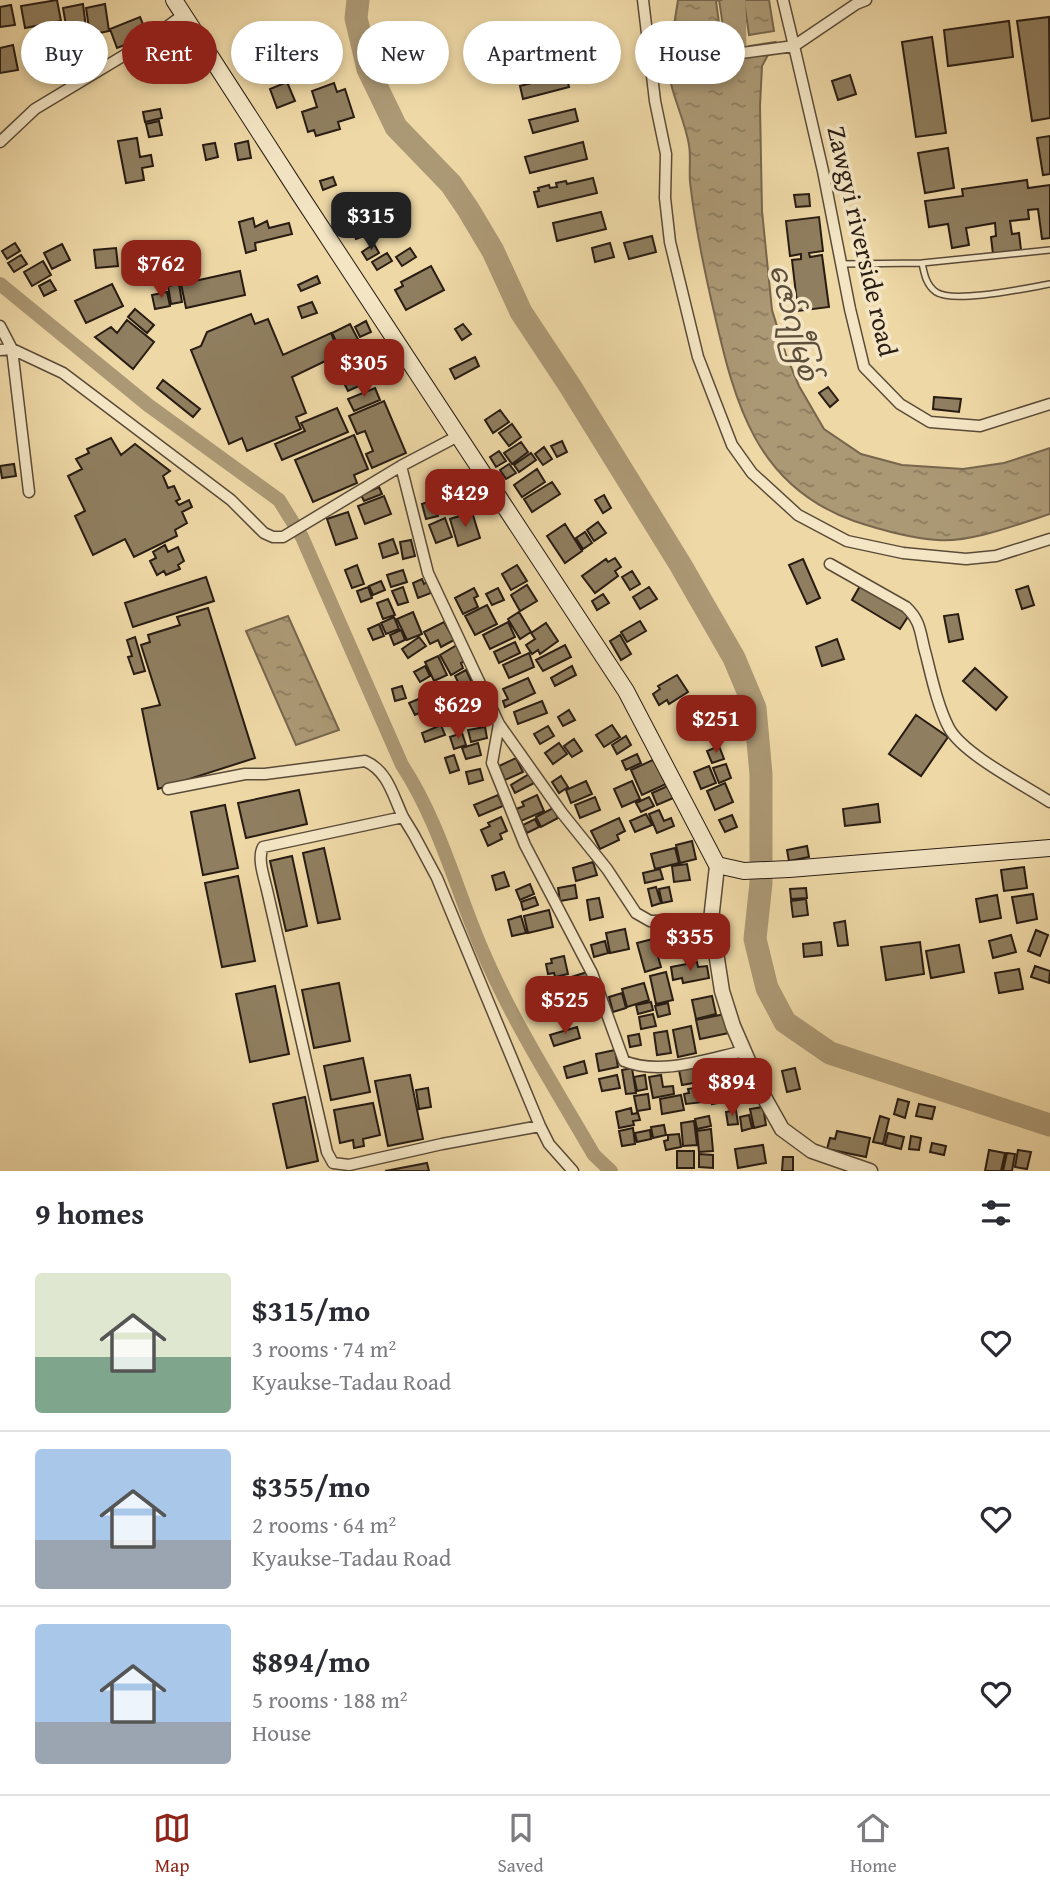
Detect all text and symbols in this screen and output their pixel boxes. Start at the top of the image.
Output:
chip: Buy [21,21,108,84]
chip: Rent [122,21,217,84]
chip: Filters [231,21,343,84]
chip: New [357,21,449,84]
chip: Apartment [463,21,621,84]
chip: House [635,21,745,84]
street label: Zawgyi riverside road [818,122,909,360]
pin: $315 [330,192,412,252]
text: $315 [347,198,395,231]
pin: $762 [120,240,202,300]
text: $762 [137,246,185,279]
water label: ဇော်ဂျီမြစ် [756,259,831,388]
pin: $305 [323,340,405,399]
text: $305 [340,345,388,378]
pin: $429 [424,470,506,529]
text: $429 [441,475,489,508]
pin: $629 [417,682,499,741]
text: $629 [434,687,482,720]
pin: $251 [675,696,757,755]
text: $251 [692,701,740,734]
pin: $355 [649,914,731,973]
text: $355 [666,919,714,952]
pin: $525 [524,976,606,1036]
text: $525 [541,982,589,1015]
pin: $894 [691,1058,773,1118]
text: $894 [708,1064,756,1097]
text: 9 homes [35,1191,144,1235]
icon: filters [977,1194,1015,1232]
text: $315/mo [252,1288,370,1332]
icon: home [91,1301,175,1385]
icon: heart [977,1324,1015,1362]
text: 3 rooms · 74 m² [252,1332,396,1365]
text: Kyaukse-Tadau Road [252,1365,451,1398]
text: $355/mo [252,1464,370,1508]
icon: home [91,1477,175,1561]
icon: heart [977,1500,1015,1538]
text: 2 rooms · 64 m² [252,1508,396,1541]
text: Kyaukse-Tadau Road [252,1541,451,1574]
text: $894/mo [252,1639,370,1683]
icon: home [91,1652,175,1736]
icon: heart [977,1675,1015,1713]
text: 5 rooms · 188 m² [252,1683,407,1716]
text: House [252,1716,311,1749]
tab: Map [153,1809,191,1879]
tab: Saved [498,1809,544,1879]
tab: Home [850,1809,897,1879]

